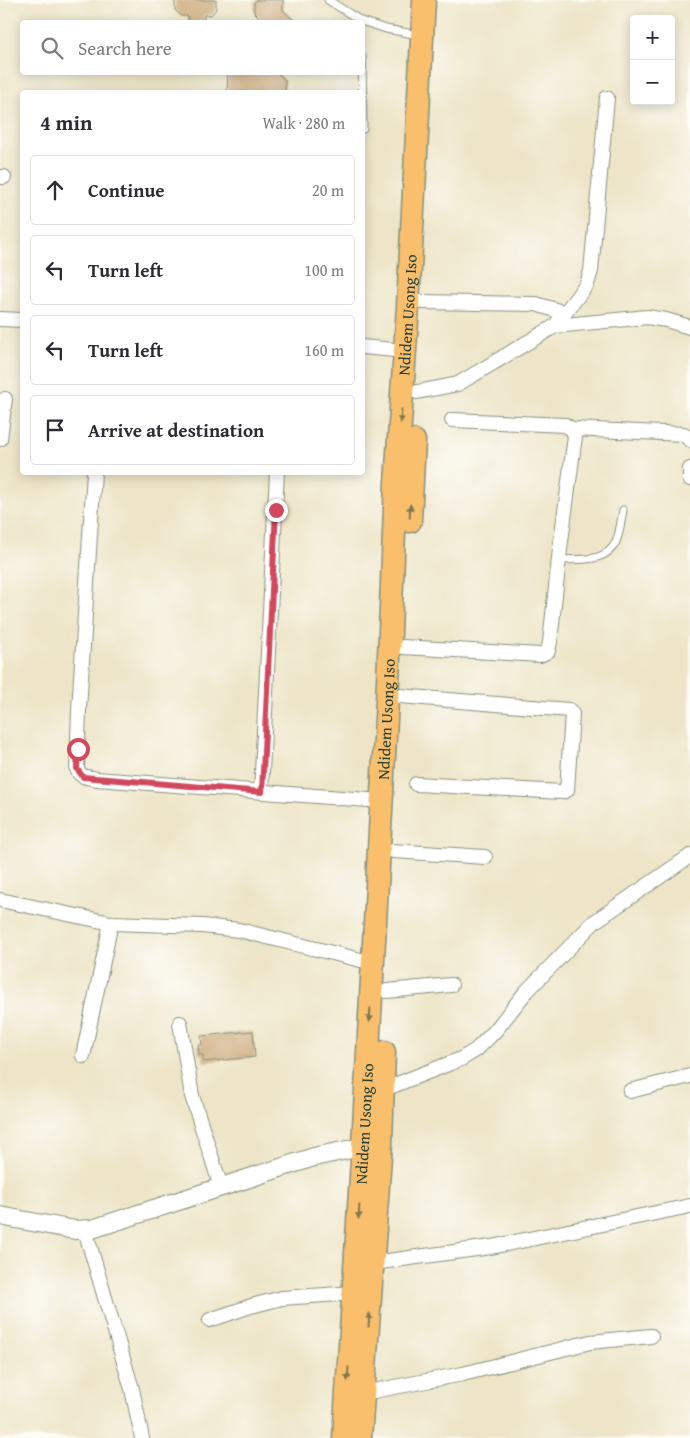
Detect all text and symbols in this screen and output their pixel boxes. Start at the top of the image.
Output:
map controls [630,15,675,105]
button: + [630,15,675,60]
search box [20,20,365,75]
icon: search [38,34,66,62]
text: Search here [78,34,172,62]
button: − [630,60,675,105]
text: 4 min [40,107,92,138]
text: Walk · 280 m [262,111,345,135]
icon: ahead [41,176,69,204]
text: Continue [88,176,165,204]
text: 20 m [312,178,344,202]
street label: Ndidem Usong Iso [391,254,423,376]
icon: left [41,256,69,284]
text: Turn left [88,256,163,284]
text: 100 m [304,258,344,282]
icon: left [41,336,69,364]
text: Turn left [88,336,163,364]
text: 160 m [304,338,344,362]
one-way arrow [396,408,404,424]
icon: arrive [41,416,69,444]
text: Arrive at destination [88,416,264,444]
route end [265,499,288,522]
one-way arrow [407,502,415,518]
street label: Ndidem Usong Iso [371,658,401,780]
route start [67,738,90,761]
one-way arrow [366,1007,374,1023]
street label: Ndidem Usong Iso [348,1062,379,1185]
one-way arrow [354,1204,362,1220]
one-way arrow [365,1311,373,1327]
one-way arrow [344,1366,352,1382]

